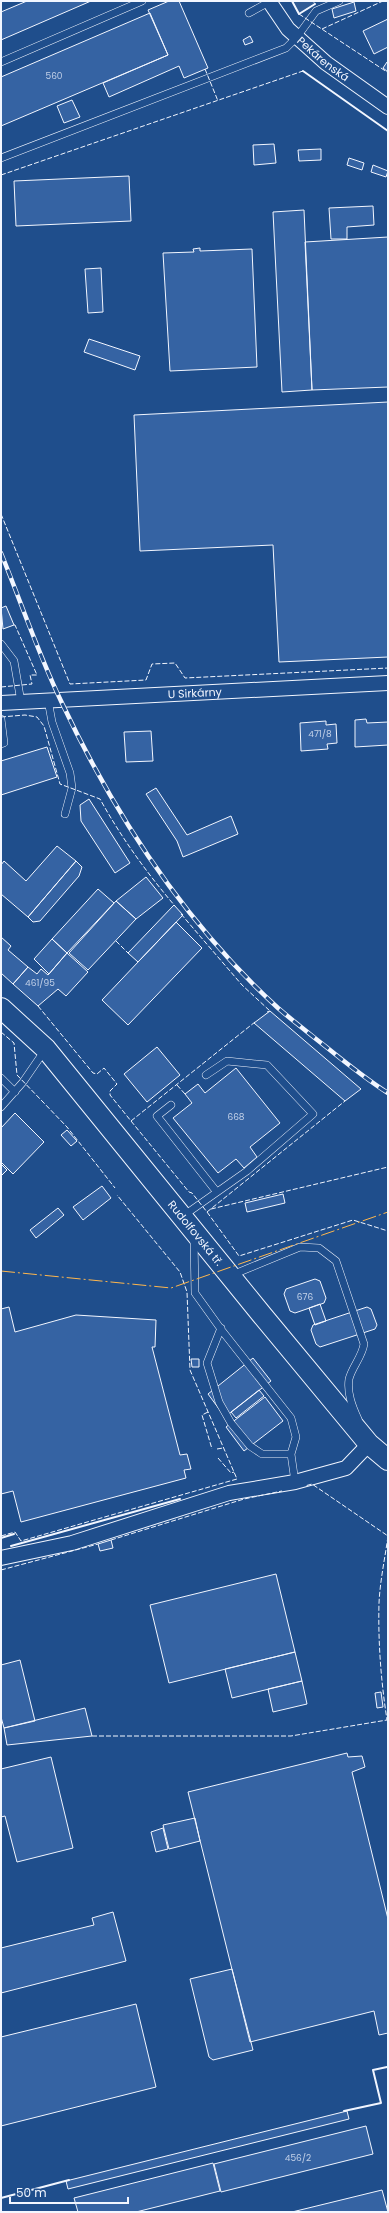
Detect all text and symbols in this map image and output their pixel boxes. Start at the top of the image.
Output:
street label: Pekárenská [294,33,352,85]
house number: 560 [45,70,63,82]
street label: U Sirkárny [167,684,223,702]
house number: 471/8 [308,728,332,740]
house number: 461/95 [25,977,55,989]
house number: 668 [227,1111,245,1123]
street label: Rudolfovská tř. [164,1197,227,1269]
house number: 676 [297,1291,313,1303]
house number: 456/2 [285,2152,311,2164]
scale bar [10,2179,128,2205]
text: 50 m [16,2184,47,2201]

